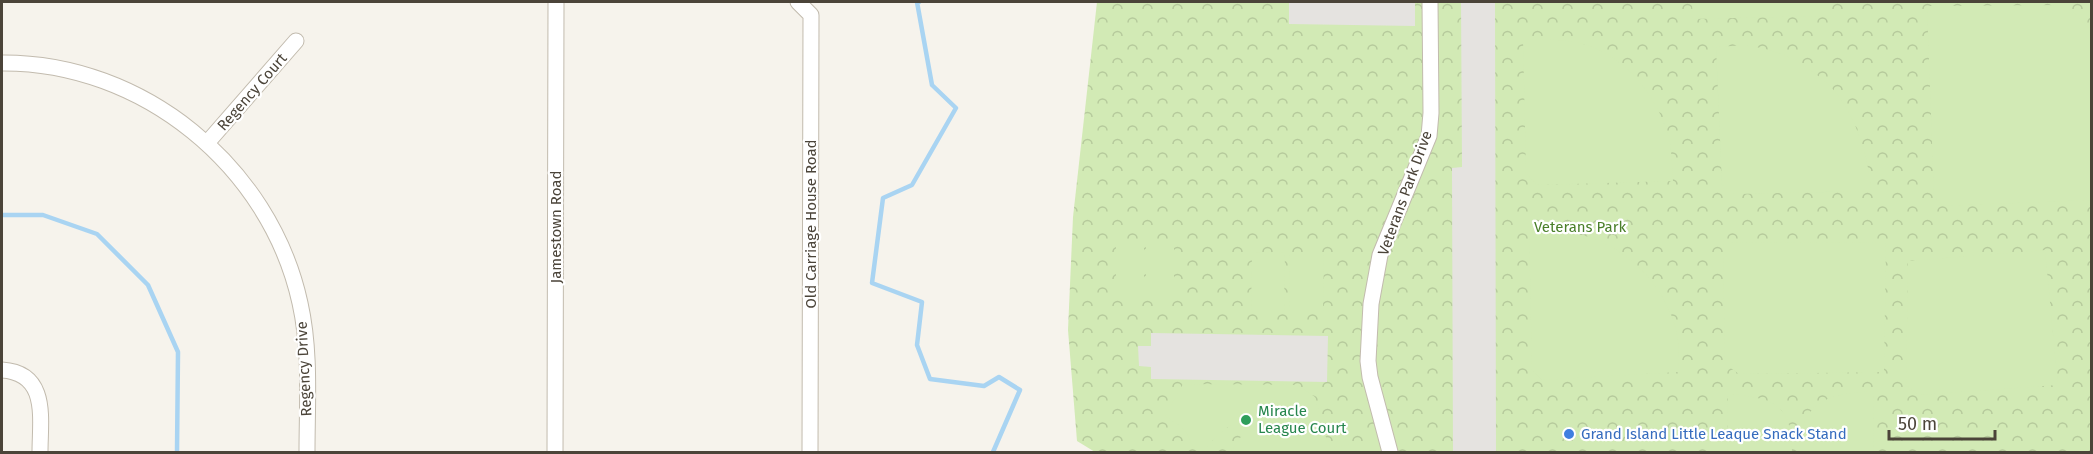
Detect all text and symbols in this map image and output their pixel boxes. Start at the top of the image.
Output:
street label: Regency Court [213,49,291,134]
street label: Veterans Park Drive [1374,128,1436,258]
street label: Old Carriage House Road [802,139,820,309]
street label: Jamestown Road [547,171,565,283]
park label: Veterans Park [1534,218,1626,236]
street label: Regency Drive [293,321,315,417]
place label: Miracle League Court [1258,402,1347,437]
scale bar [1889,403,1996,441]
marker: Miracle League Court [1239,413,1253,427]
text: 50 m [1898,413,1937,435]
place label: Grand Island Little Leaque Snack Stand [1581,425,1847,443]
marker: Grand Island Little Leaque Snack Stand [1562,427,1576,441]

